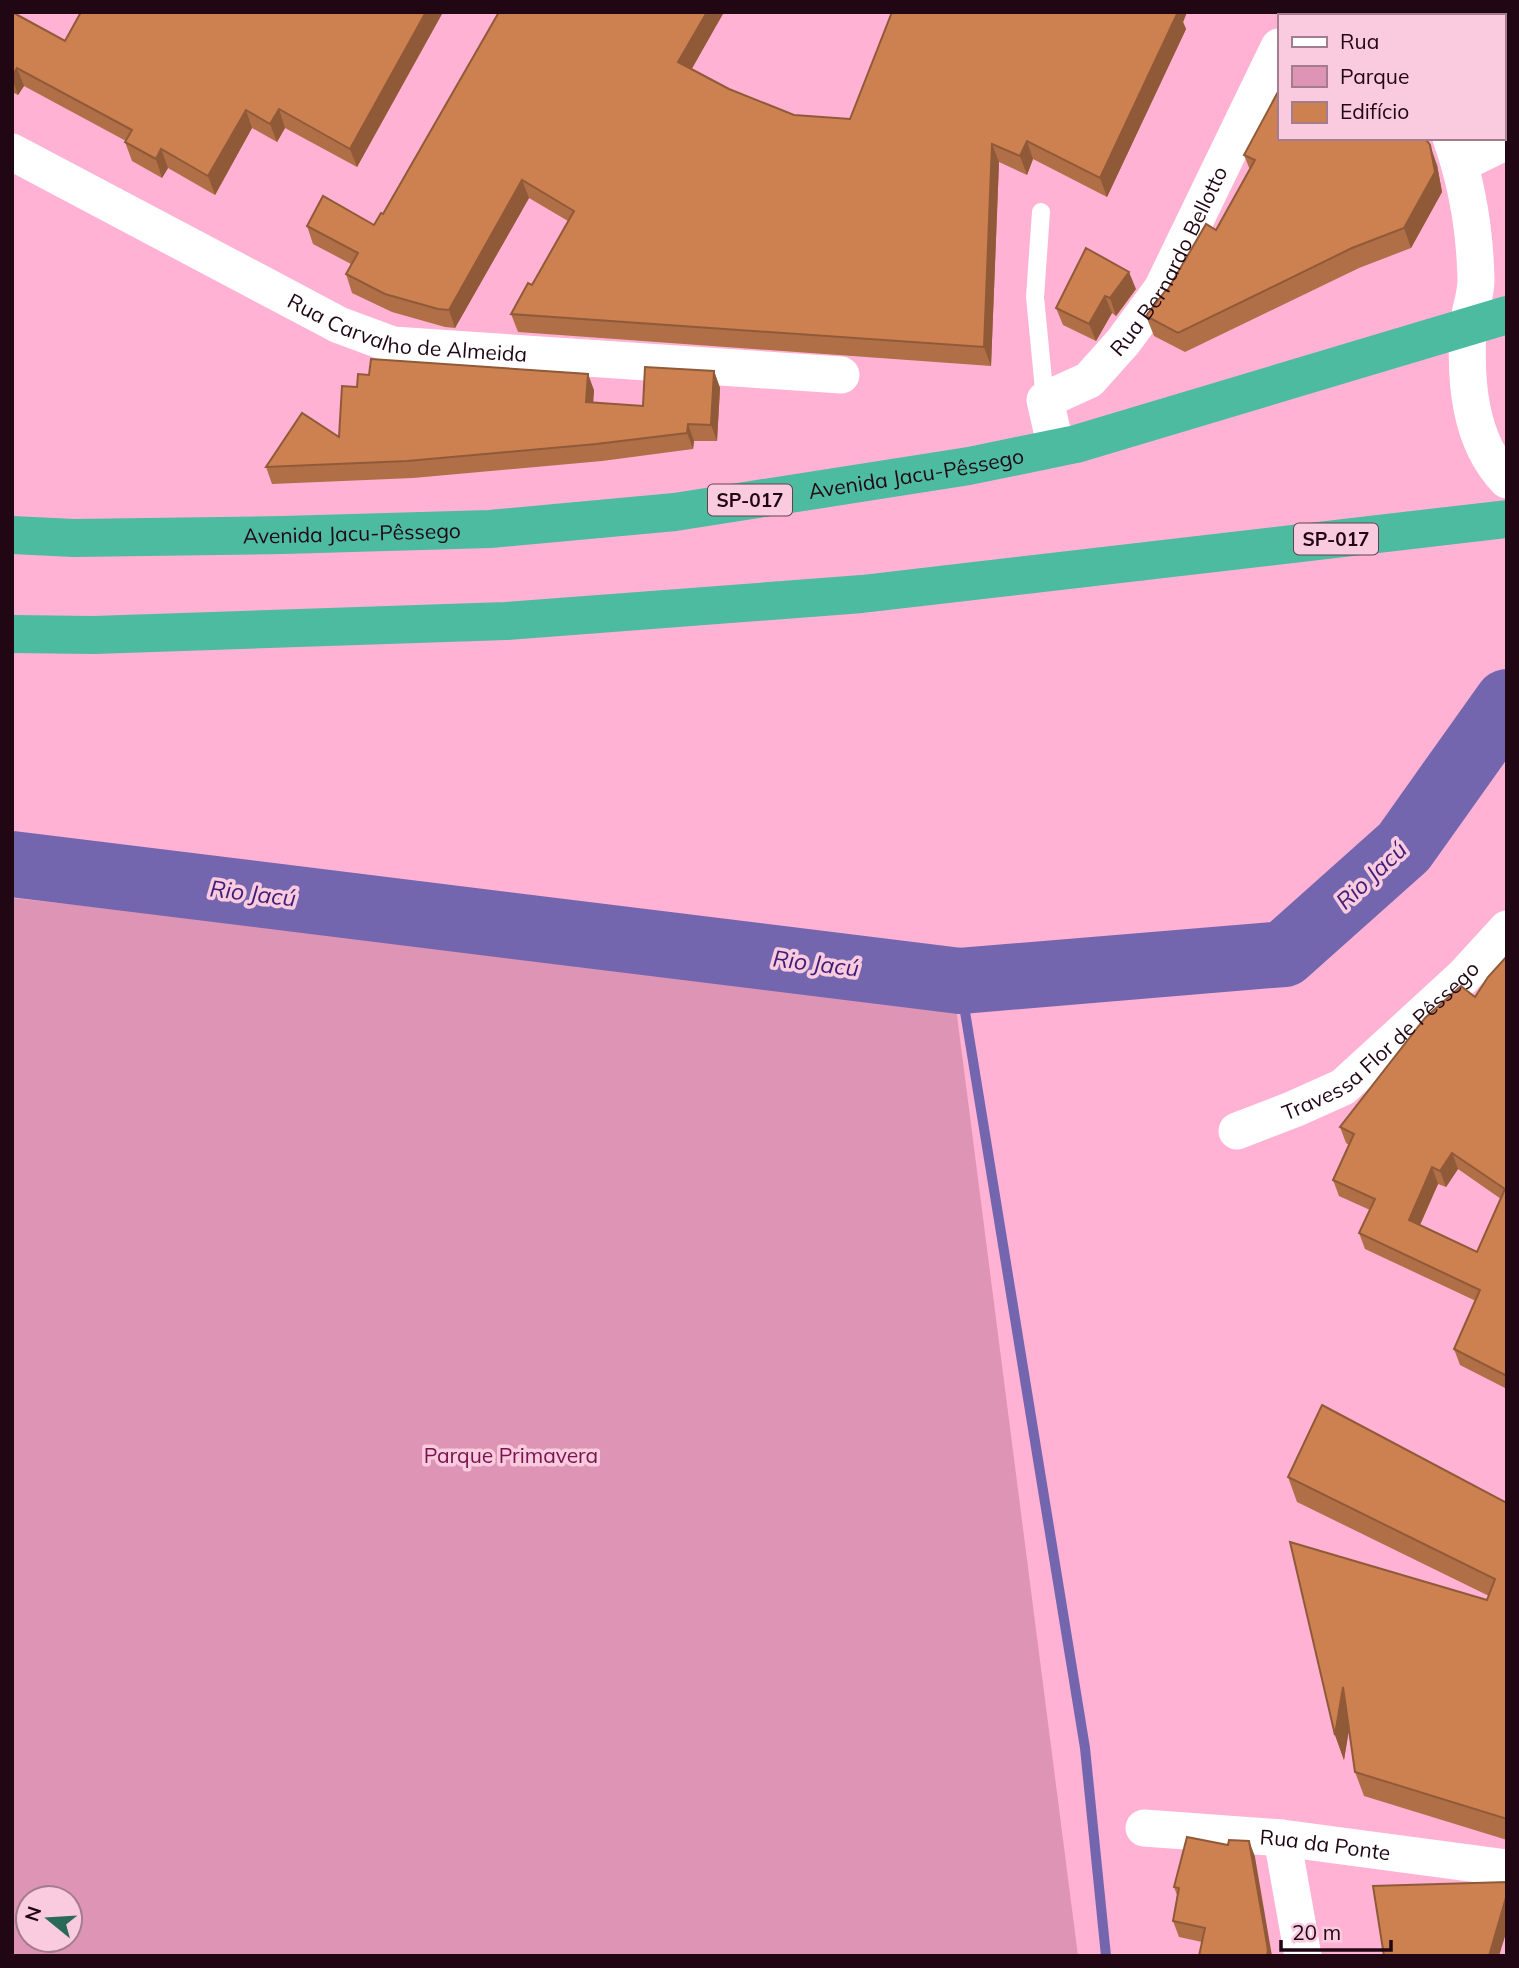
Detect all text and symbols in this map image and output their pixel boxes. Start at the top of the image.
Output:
legend [1278,14,1505,140]
text: Rua [1340,28,1379,54]
text: Parque [1340,63,1409,89]
text: Edifício [1340,98,1409,124]
street label: Rua Bernardo Bellotto [1104,162,1232,361]
street label: Rua Carvalho de Almeida [283,287,528,367]
street label: Avenida Jacu-Pêssego [806,442,1026,504]
road number: SP-017 [708,485,792,516]
street label: Avenida Jacu-Pêssego [243,517,461,549]
road number: SP-017 [1294,524,1378,554]
water label: Rio Jacú [1329,835,1413,915]
water label: Rio Jacú [208,873,298,913]
water label: Rio Jacú [771,943,861,983]
street label: Travessa Flor de Pêssego [1278,956,1484,1125]
park label: Parque Primavera [424,1442,598,1468]
street label: Rua da Ponte [1259,1823,1392,1865]
north arrow [14,1884,84,1954]
text: N [19,1903,46,1924]
scale bar [1281,1909,1391,1953]
text: 20 m [1292,1919,1341,1945]

